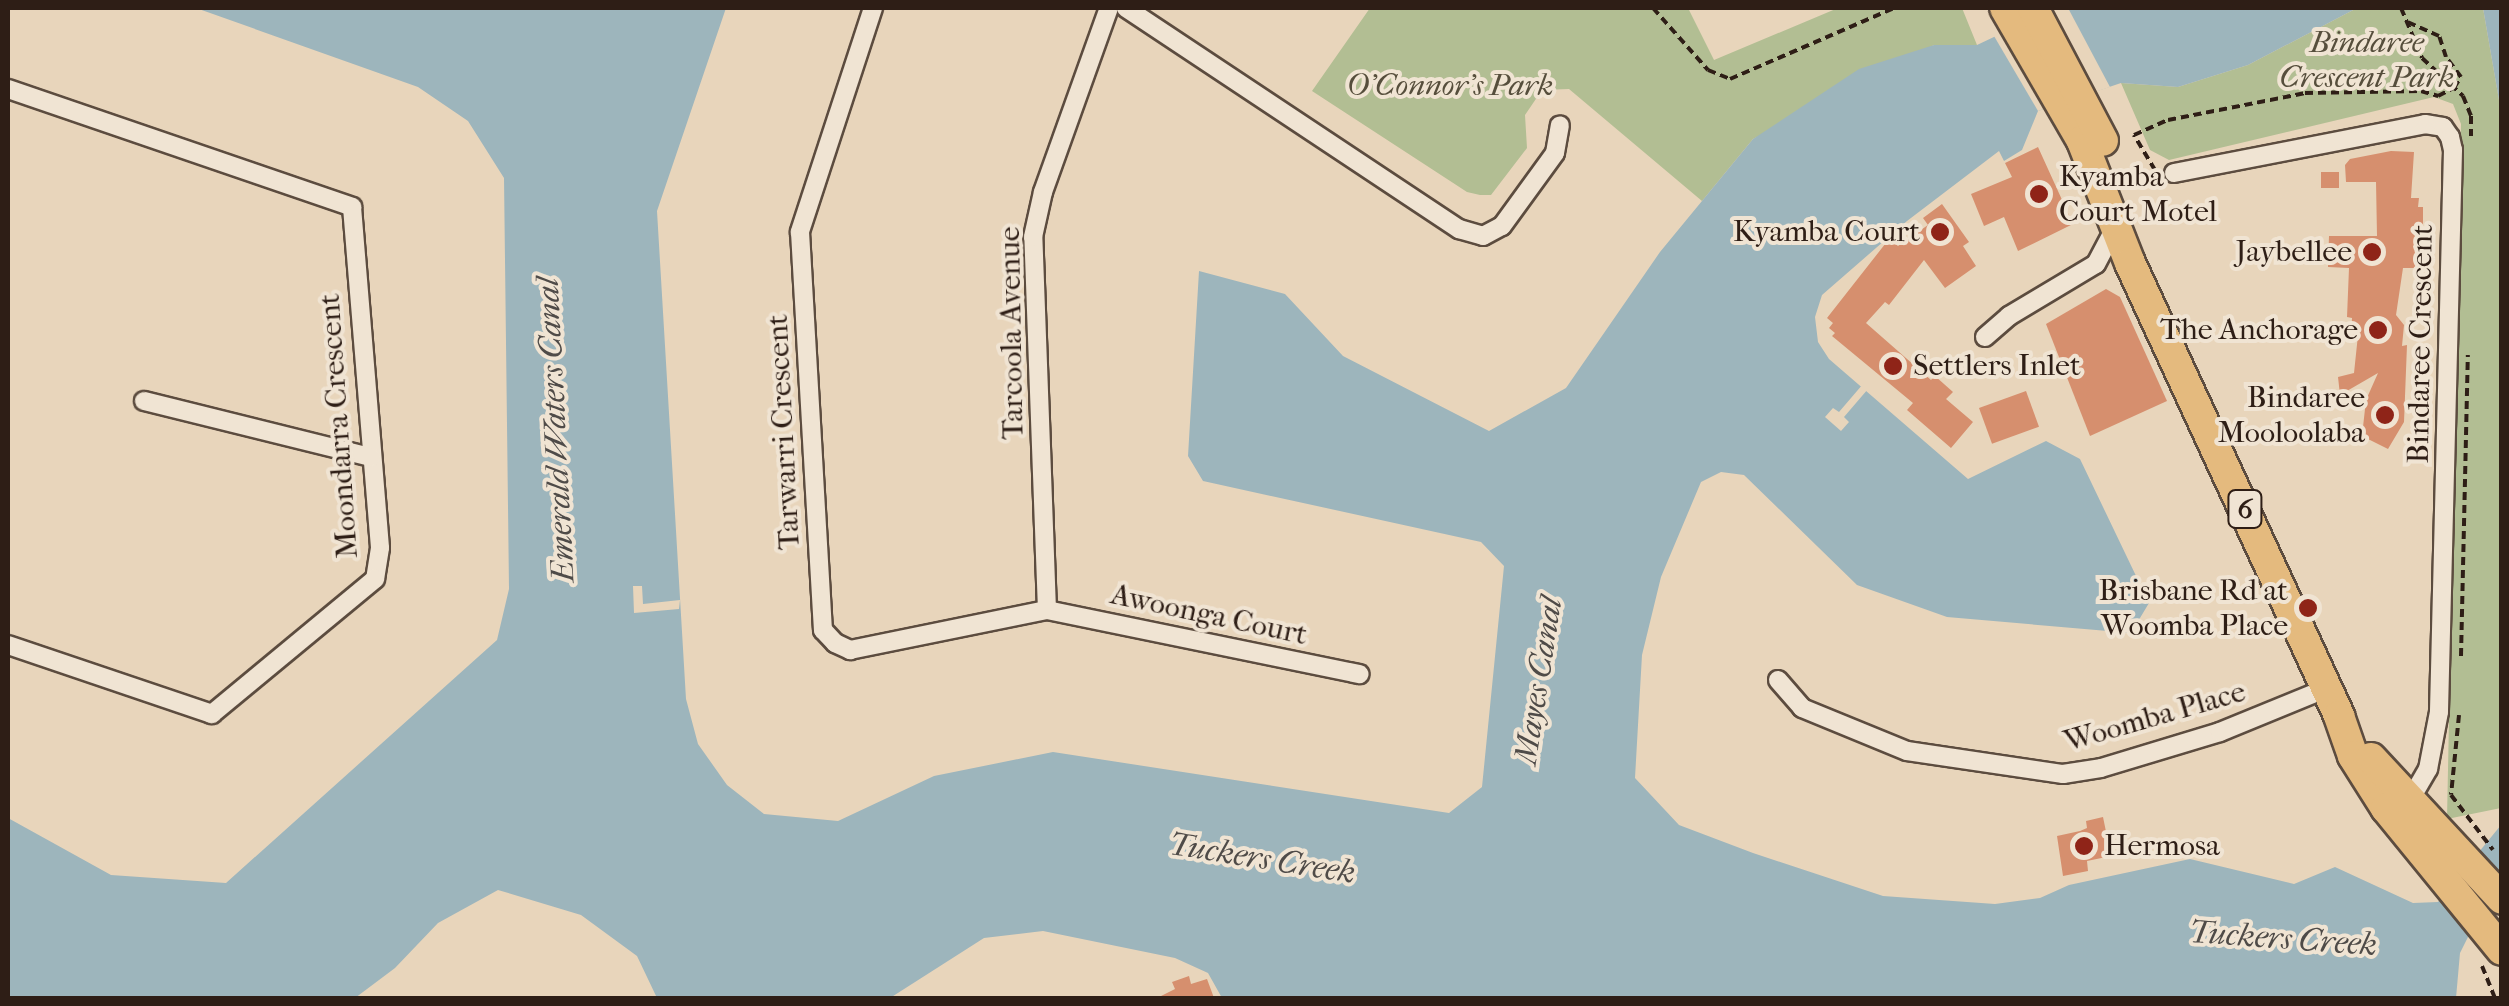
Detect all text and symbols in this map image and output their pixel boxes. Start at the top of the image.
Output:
park label: Bindaree Crescent Park [2280,25,2454,96]
park label: O'Connor's Park [1347,68,1553,104]
place label: Kyamba Court Motel [2059,159,2217,230]
marker: Kyamba Court Motel [2028,183,2050,205]
place label: Kyamba Court [1733,214,1920,250]
marker: Kyamba Court [1929,221,1951,243]
street label: Bindaree Crescent [2401,224,2441,464]
street label: Tarcoola Avenue [992,226,1032,440]
place label: Jaybellee [2236,234,2352,270]
marker: Jaybellee [2361,241,2383,263]
water label: Emerald Waters Canal [529,277,583,583]
street label: Moondarra Crescent [312,292,366,560]
place label: The Anchorage [2160,312,2358,348]
street label: Tarwarri Crescent [760,313,808,551]
marker: The Anchorage [2367,319,2389,341]
place label: Settlers Inlet [1913,348,2081,384]
marker: Settlers Inlet [1882,355,1904,377]
place label: Bindaree Mooloolaba [2218,380,2365,450]
marker: Bindaree Mooloolaba [2374,404,2396,426]
road number: 6 [2225,486,2265,532]
place label: Brisbane Rd at Woomba Place [2099,573,2288,644]
street label: Awoonga Court [1108,577,1310,653]
water label: Mayes Canal [1507,595,1571,767]
marker: Brisbane Rd at Woomba Place [2297,597,2319,619]
street label: Woomba Place [2060,674,2250,760]
water label: Tuckers Creek [1166,825,1358,893]
place label: Hermosa [2104,828,2220,864]
marker: Hermosa [2073,835,2095,857]
water label: Tuckers Creek [2188,913,2378,965]

